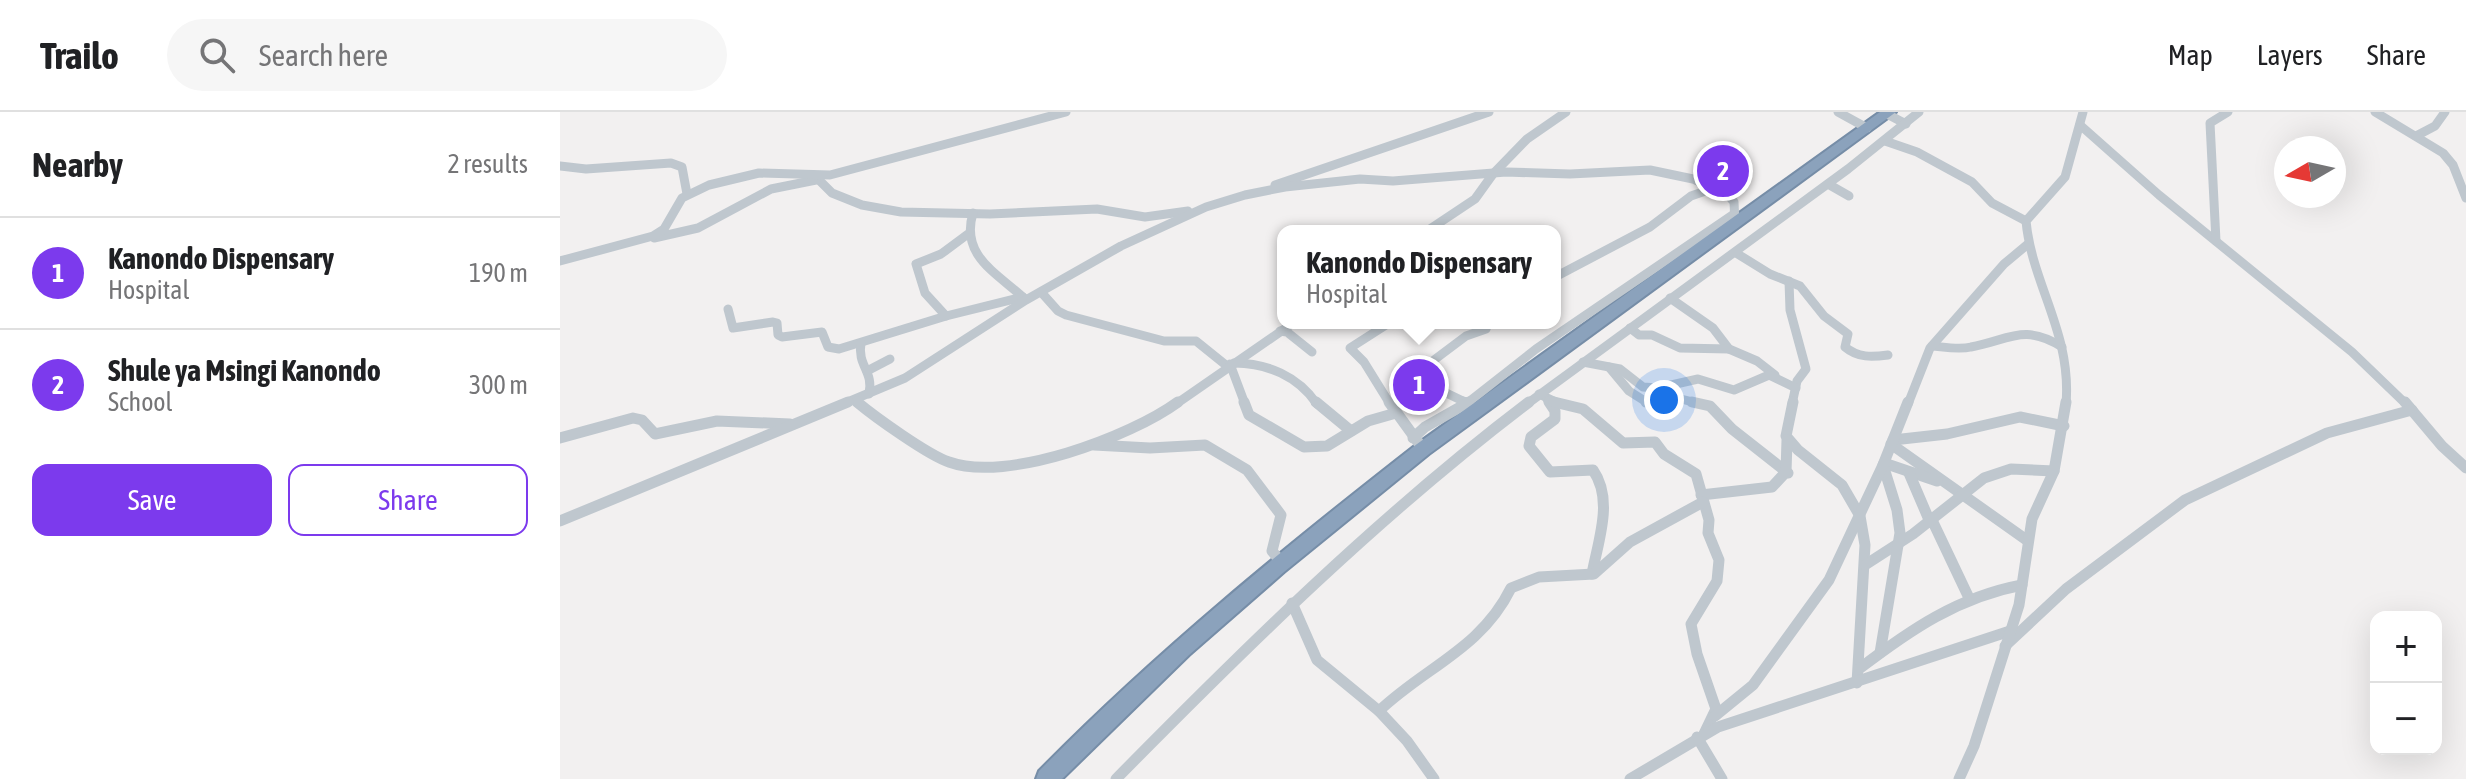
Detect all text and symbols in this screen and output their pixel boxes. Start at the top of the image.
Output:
search box [167,19,727,91]
icon: search [195,33,239,77]
text: Trailo [40,34,119,77]
text: Search here [259,38,388,72]
text: Map [2168,39,2213,71]
text: Layers [2257,39,2323,71]
text: Share [2367,39,2426,71]
north arrow [2274,136,2346,208]
pin: 2 [1697,141,1749,201]
text: Nearby [32,145,123,184]
text: 2 results [447,149,528,179]
popup [1277,225,1561,329]
text: Kanondo Dispensary [108,241,334,275]
text: Kanondo Dispensary [1306,245,1532,279]
text: 1 [52,258,64,288]
text: 190 m [469,258,528,288]
text: Hospital [108,275,189,305]
text: Hospital [1306,279,1387,309]
text: Shule ya Msingi Kanondo [108,353,381,387]
pin: 1 [1393,355,1445,415]
text: 2 [52,370,64,400]
text: 300 m [469,370,528,400]
your location [1644,380,1684,420]
text: School [108,387,172,417]
button: Save [32,464,272,536]
button: Share [288,464,528,536]
map controls [2370,611,2442,755]
button: + [2370,611,2442,683]
button: − [2370,683,2442,755]

